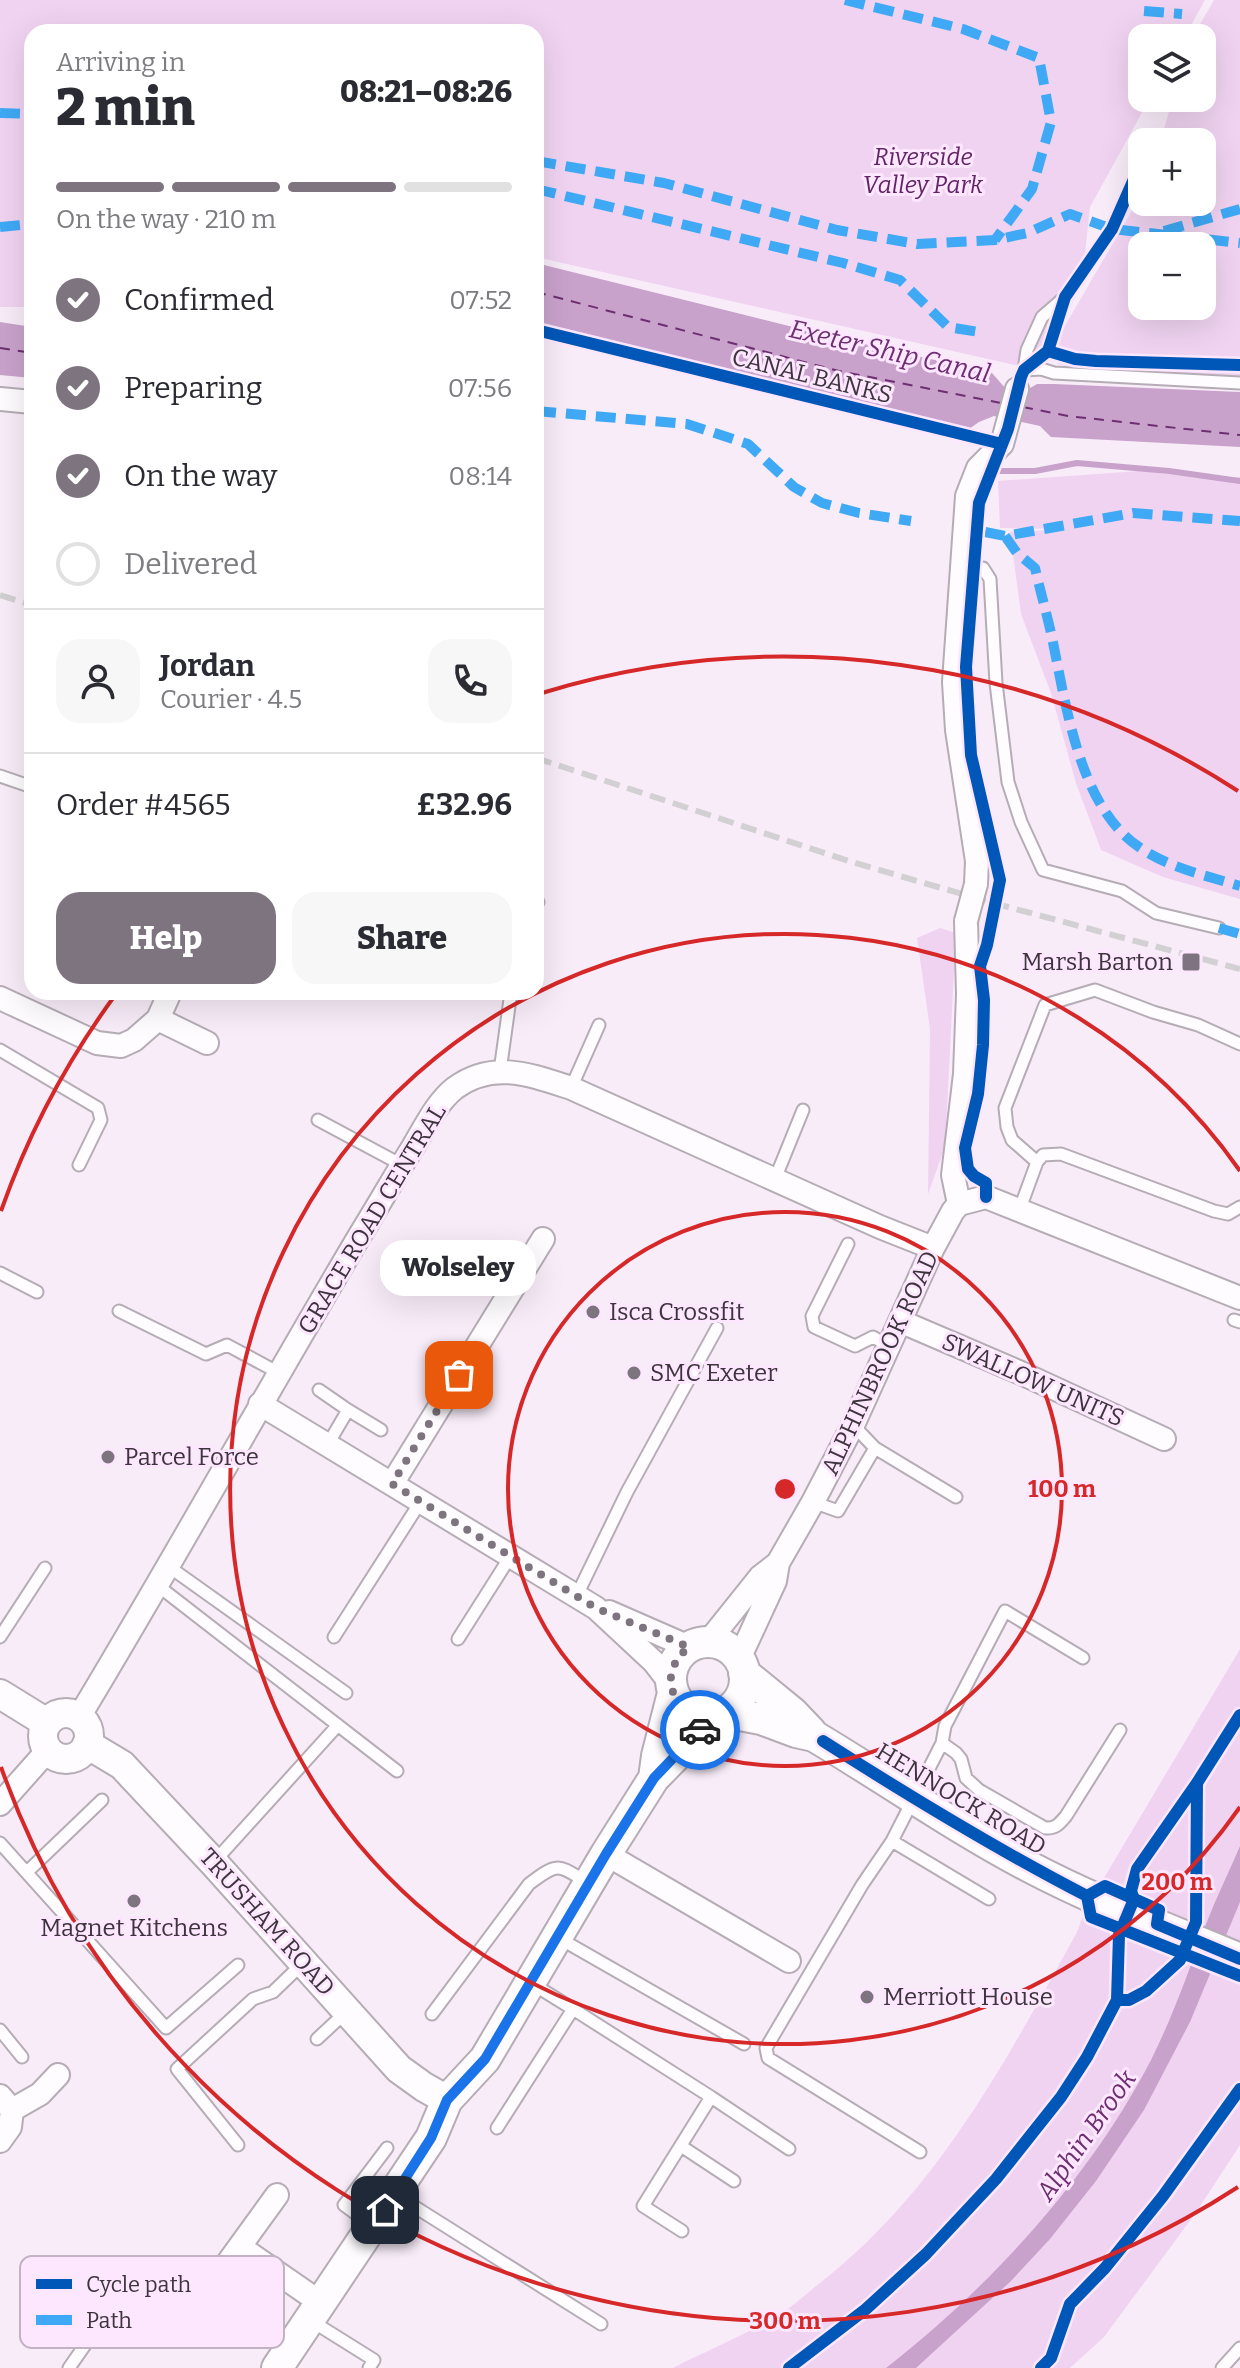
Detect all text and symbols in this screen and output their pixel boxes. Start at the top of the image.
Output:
map controls [1128,24,1216,320]
button: layers [1128,24,1216,112]
text: Arriving in [56,47,185,78]
text: 08:21–08:26 [340,74,512,110]
text: 2 min [56,76,195,139]
button: + [1128,128,1216,216]
park label: Riverside Valley Park [863,143,984,199]
text: On the way · 210 m [56,204,276,235]
button: − [1128,232,1216,320]
icon: check [56,278,100,322]
text: Confirmed [124,282,274,318]
text: 07:52 [449,285,512,316]
water label: Exeter Ship Canal [786,313,993,390]
street label: CANAL BANKS [729,343,895,409]
icon: check [56,366,100,410]
text: Preparing [124,370,262,406]
text: 07:56 [448,373,512,404]
icon: check [56,454,100,498]
text: On the way [124,458,277,494]
text: 08:14 [448,461,512,492]
text: Delivered [124,546,257,582]
button: person [56,639,140,723]
button: phone [428,639,512,723]
text: Jordan [160,648,255,684]
text: Courier · 4.5 [160,684,302,715]
text: Order #4565 [56,787,231,823]
text: £32.96 [416,787,512,823]
button: Help [56,892,276,984]
button: Share [292,892,512,984]
place label: Marsh Barton [1021,948,1173,976]
marker: Marsh Barton [1180,951,1202,973]
street label: GRACE ROAD CENTRAL [292,1099,452,1339]
callout: Wolseley [381,1239,537,1295]
street label: ALPHINBROOK ROAD [816,1247,944,1479]
text: Wolseley [402,1252,514,1283]
place label: Isca Crossfit [609,1298,745,1326]
marker: Isca Crossfit [584,1303,602,1321]
street label: SWALLOW UNITS [938,1327,1128,1433]
pin [425,1341,493,1409]
icon: bag [437,1353,481,1397]
place label: SMC Exeter [650,1359,778,1387]
marker: SMC Exeter [625,1364,643,1382]
place label: Parcel Force [124,1443,259,1471]
marker: Parcel Force [99,1448,117,1466]
centre of rings [771,1475,799,1503]
text: 100 m [1028,1475,1096,1503]
courier [660,1690,740,1770]
icon: car [678,1708,722,1752]
street label: HENNOCK ROAD [871,1737,1051,1861]
street label: TRUSHAM ROAD [194,1843,340,2001]
text: 200 m [1141,1868,1213,1896]
marker: Magnet Kitchens [125,1892,143,1910]
place label: Magnet Kitchens [40,1914,228,1942]
place label: Merriott House [883,1983,1053,2011]
marker: Merriott House [858,1988,876,2006]
water label: Alphin Brook [1030,2063,1143,2207]
pin [351,2176,419,2244]
icon: home [363,2188,407,2232]
legend [20,2256,284,2348]
text: Cycle path [86,2271,191,2298]
text: Path [86,2307,132,2334]
text: 300 m [749,2307,821,2335]

